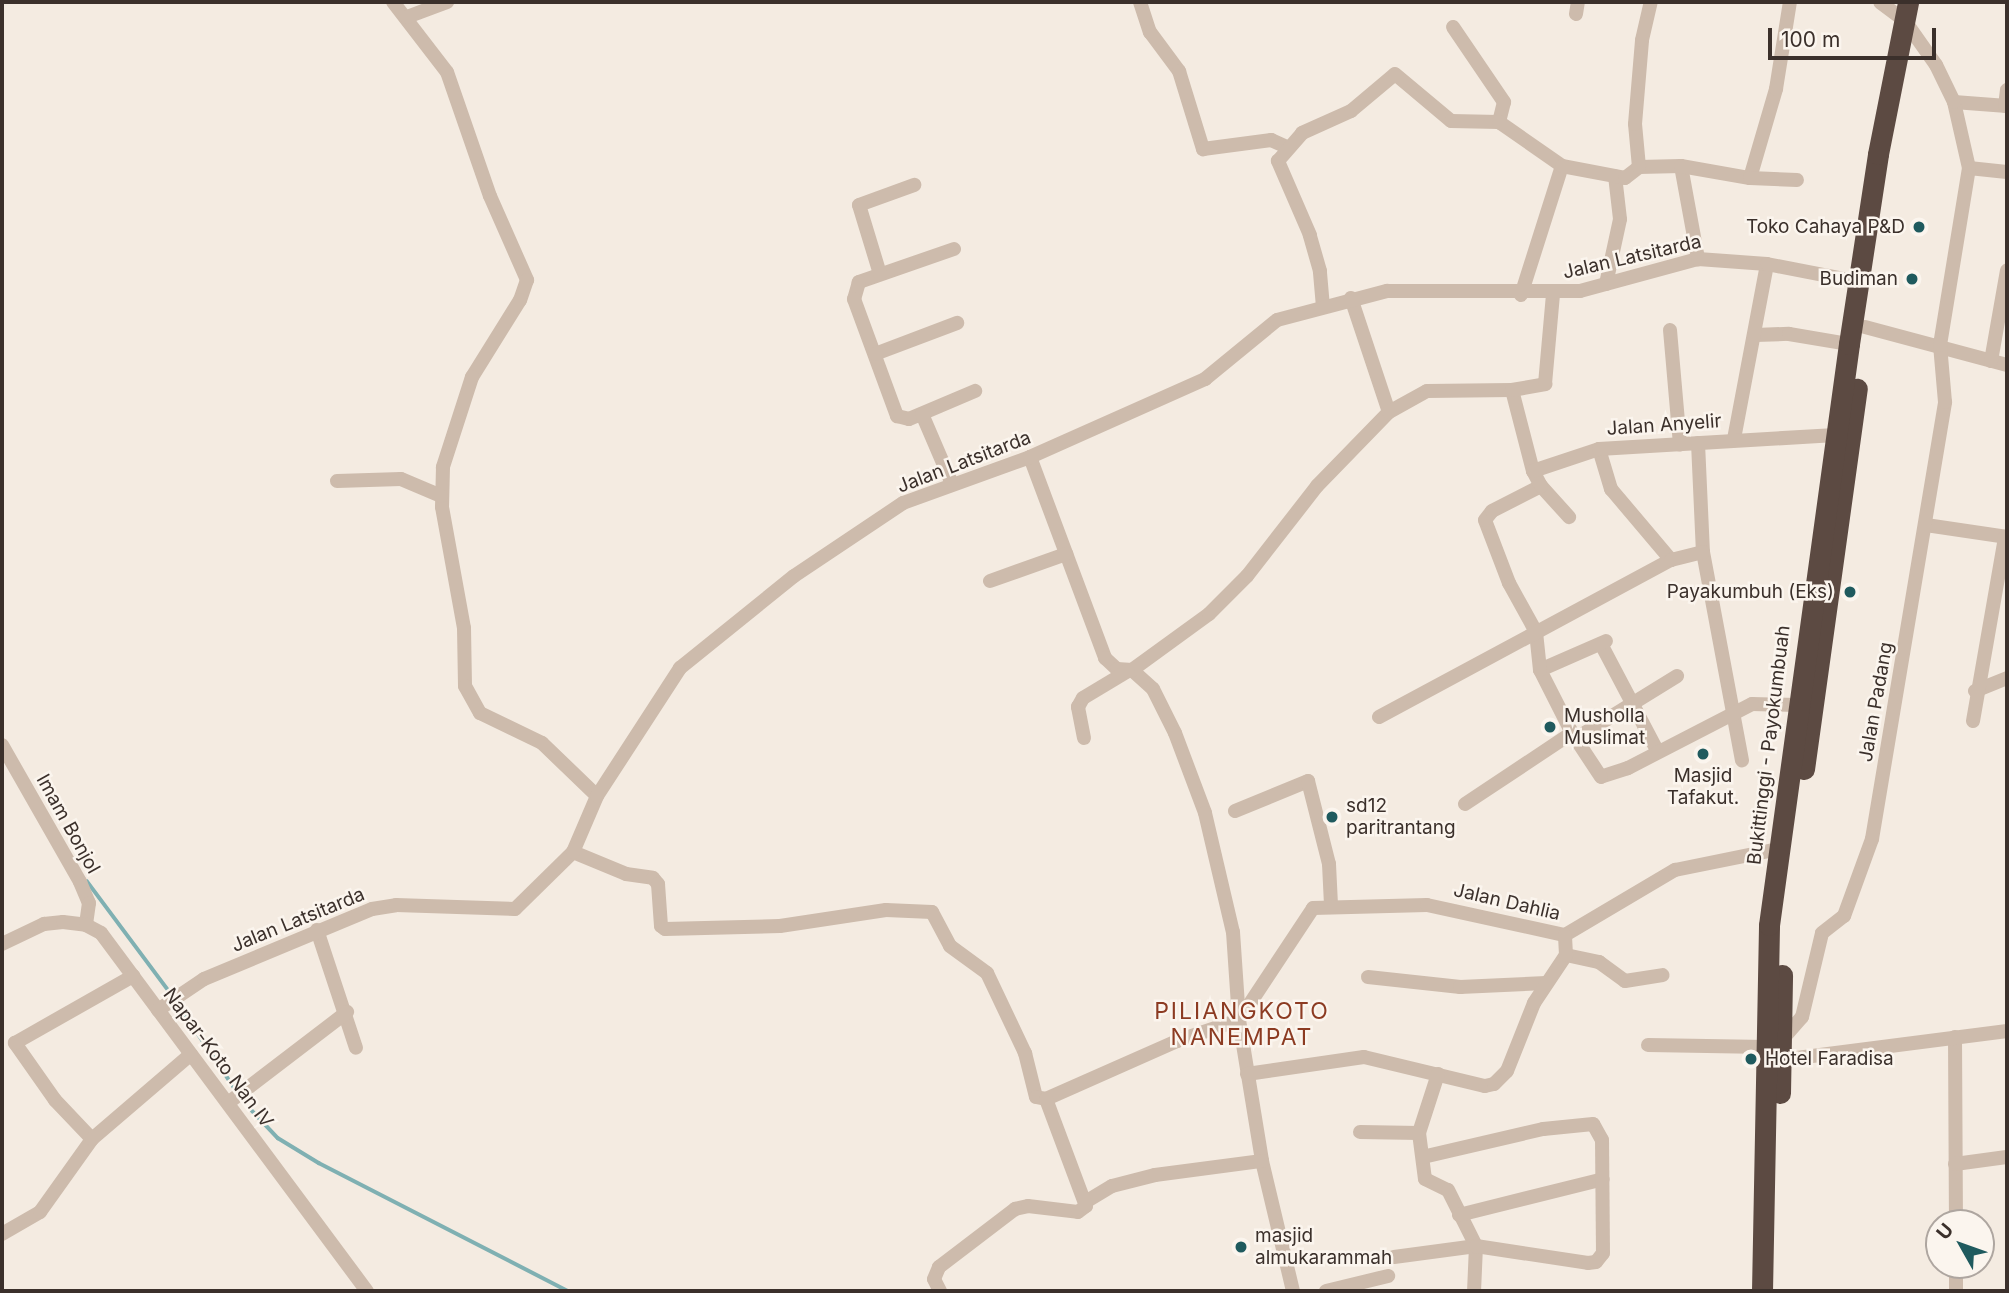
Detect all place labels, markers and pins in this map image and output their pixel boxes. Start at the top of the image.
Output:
place label: Toko Cahaya P&D [1746,216,1905,238]
marker: Toko Cahaya P&D [1911,219,1927,235]
place label: Budiman [1820,268,1898,290]
marker: Budiman [1904,271,1920,287]
place label: Payakumbuh (Eks) [1667,581,1834,603]
marker: Payakumbuh (Eks) [1840,582,1860,602]
place label: Musholla Muslimat [1564,705,1645,749]
marker: Musholla Muslimat [1542,719,1558,735]
marker: Masjid Tafakut. [1695,746,1711,762]
place label: Masjid Tafakut. [1667,765,1739,809]
place label: sd12 paritrantang [1346,795,1456,839]
marker: sd12 paritrantang [1324,809,1340,825]
place label: Hotel Faradisa [1765,1048,1894,1070]
marker: Hotel Faradisa [1743,1051,1759,1067]
place label: masjid almukarammah [1255,1225,1392,1269]
marker: masjid almukarammah [1233,1239,1249,1255]

